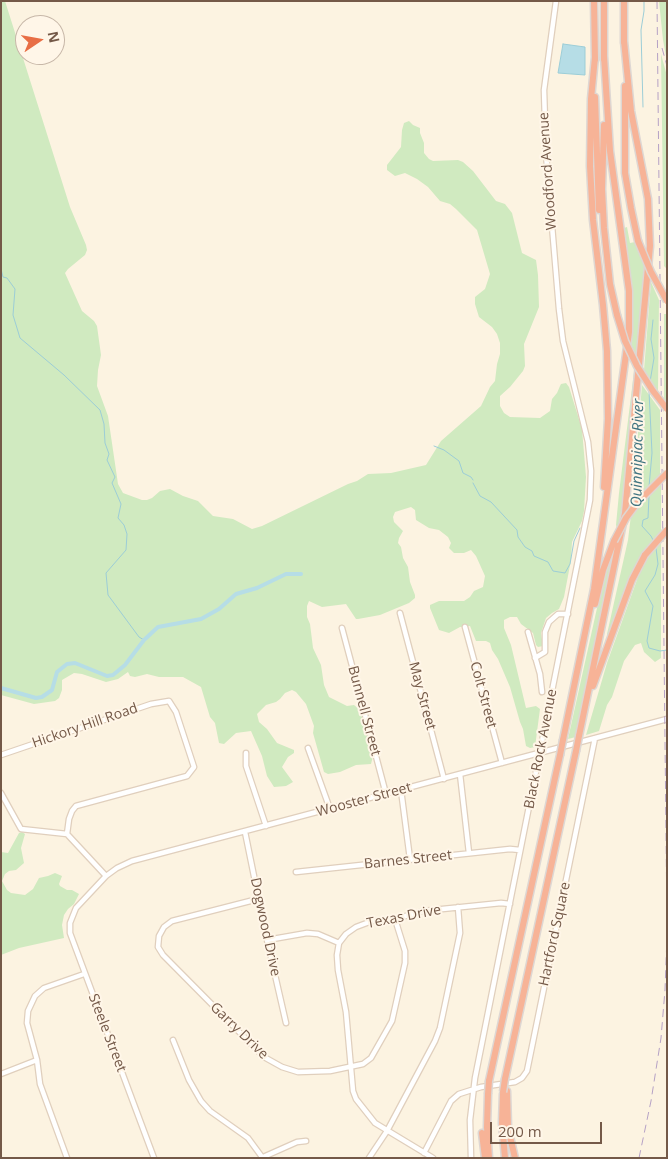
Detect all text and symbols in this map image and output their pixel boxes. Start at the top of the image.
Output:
north arrow [15,15,65,65]
text: N [44,29,65,45]
street label: Woodford Avenue [536,111,560,231]
water label: Quinnipiac River [628,399,648,507]
street label: May Street [405,660,439,732]
street label: Colt Street [466,660,500,730]
street label: Bunnell Street [344,664,384,758]
street label: Black Rock Avenue [521,688,561,810]
street label: Hickory Hill Road [30,700,140,752]
street label: Wooster Street [315,779,413,821]
street label: Barnes Street [363,847,453,873]
street label: Dogwood Drive [246,876,284,978]
street label: Hartford Square [536,880,574,988]
street label: Texas Drive [365,902,443,932]
street label: Steele Street [84,991,130,1075]
street label: Garry Drive [206,999,272,1063]
scale bar [493,1112,606,1144]
text: 200 m [498,1121,542,1141]

